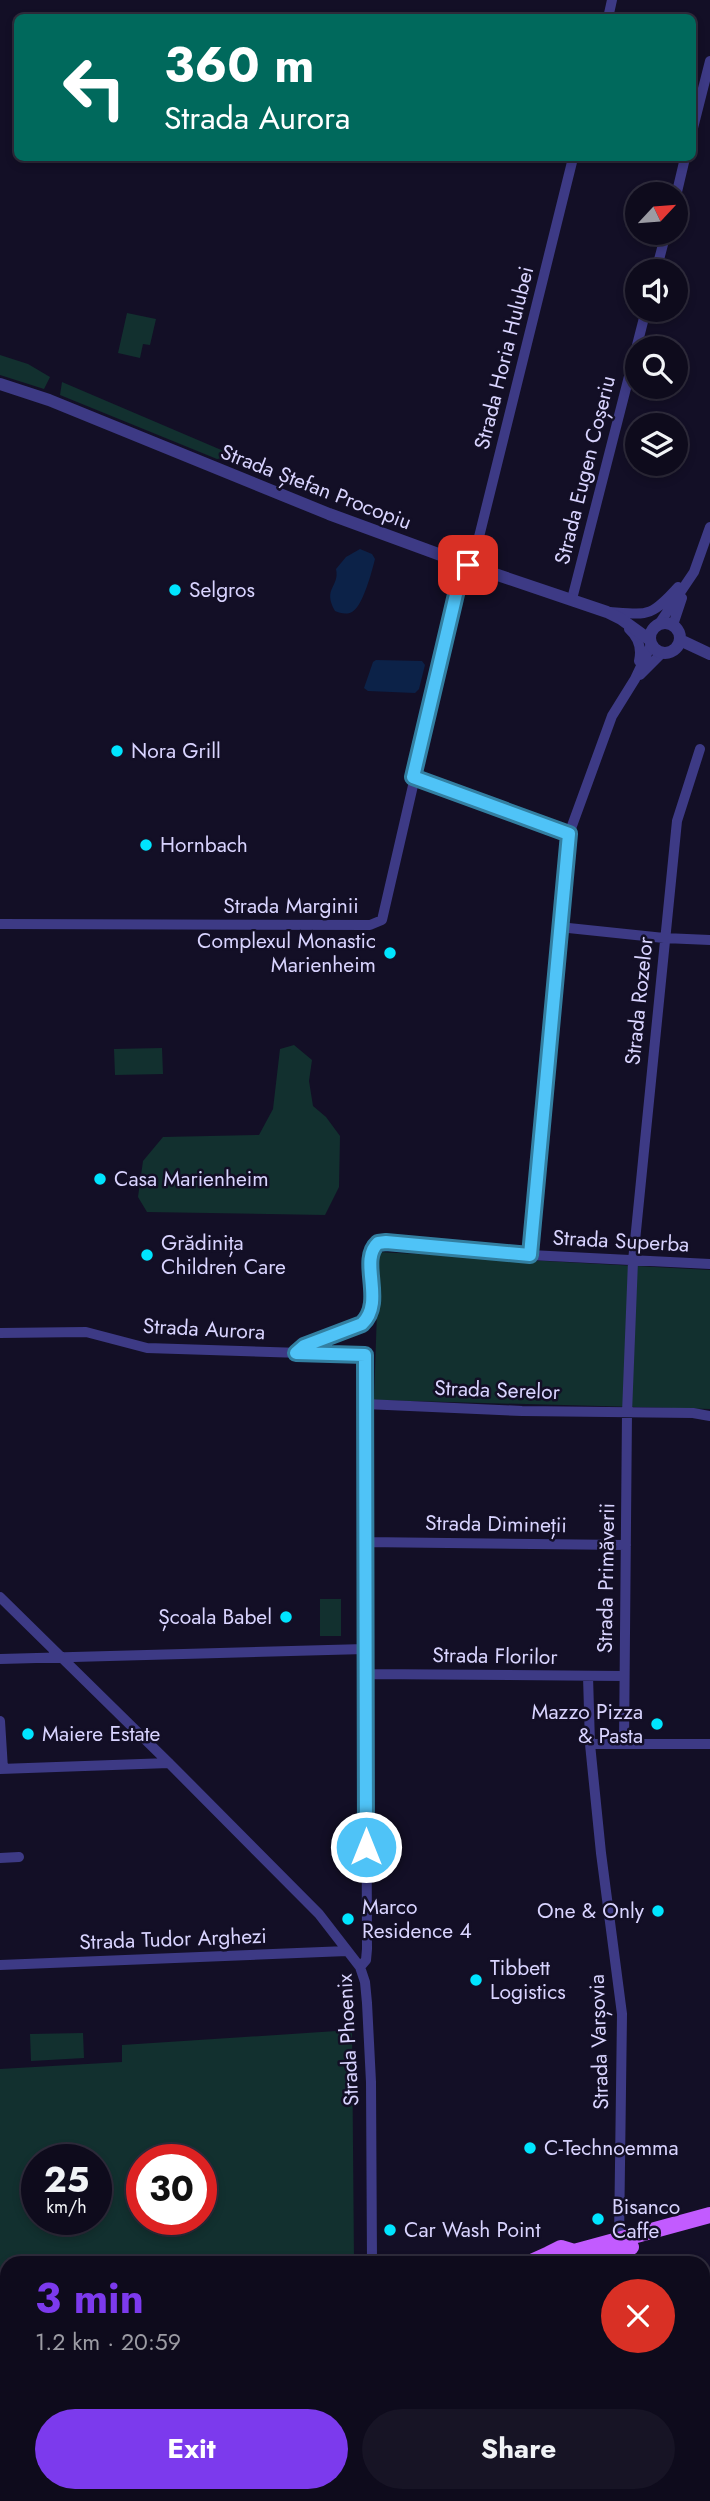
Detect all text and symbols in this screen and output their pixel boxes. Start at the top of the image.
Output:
text: 360 m [164,30,315,100]
icon: left [49,42,140,133]
text: Strada Aurora [164,95,350,141]
north arrow [625,182,688,245]
map controls [625,182,688,476]
button: sound [625,259,688,322]
street label: Strada Horia Hulubei [467,263,541,453]
button: search [625,336,688,399]
street label: Strada Eugen Coșeriu [547,372,623,568]
button: layers [625,413,688,476]
street label: Strada Ștefan Procopiu [216,437,416,537]
pin [438,535,498,595]
icon: arrive [449,546,487,584]
place label: Selgros [189,575,255,605]
marker: Selgros [167,582,183,598]
place label: Nora Grill [131,736,221,766]
marker: Nora Grill [109,743,125,759]
place label: Hornbach [160,830,248,860]
marker: Hornbach [138,837,154,853]
street label: Strada Marginii [223,891,359,921]
place label: Complexul Monastic Marienheim [197,926,376,980]
street label: Strada Rozelor [617,935,661,1067]
marker: Complexul Monastic Marienheim [382,945,398,961]
place label: Casa Marienheim [114,1164,269,1194]
marker: Casa Marienheim [92,1171,108,1187]
street label: Strada Superba [552,1222,690,1260]
place label: Grădinița Children Care [161,1228,286,1282]
marker: Grădinița Children Care [139,1247,155,1263]
street label: Strada Aurora [142,1311,266,1347]
street label: Strada Serelor [434,1373,561,1407]
street label: Strada Primăverii [590,1503,622,1653]
street label: Strada Dimineții [425,1508,567,1540]
place label: Școala Babel [158,1602,272,1632]
marker: Școala Babel [278,1609,294,1625]
street label: Strada Florilor [432,1640,559,1672]
place label: Mazzo Pizza & Pasta [531,1697,643,1751]
marker: Mazzo Pizza & Pasta [649,1716,665,1732]
place label: Maiere Estate [42,1719,161,1749]
marker: Maiere Estate [20,1726,36,1742]
position arrow [329,1810,403,1884]
place label: Marco Residence 4 [362,1892,472,1946]
place label: One & Only [537,1896,645,1926]
marker: One & Only [650,1903,666,1919]
marker: Marco Residence 4 [340,1911,356,1927]
street label: Strada Tudor Arghezi [79,1921,267,1957]
place label: Tibbett Logistics [490,1953,566,2007]
marker: Tibbett Logistics [468,1972,484,1988]
street label: Strada Phoenix [330,1973,366,2107]
street label: Strada Varșovia [582,1974,616,2110]
place label: C-Technoemma [544,2133,679,2163]
marker: C-Technoemma [522,2140,538,2156]
speed limit sign: 30 [126,2144,217,2235]
text: 25 [44,2155,89,2205]
place label: Bisanco Caffe [612,2192,680,2246]
text: km/h [46,2194,87,2220]
marker: Bisanco Caffe [590,2211,606,2227]
place label: Car Wash Point [404,2215,540,2245]
marker: Car Wash Point [382,2222,398,2238]
text: 3 min [35,2268,144,2329]
button: close [601,2279,675,2353]
text: 1.2 km · 20:59 [35,2325,181,2359]
button: Exit [35,2409,348,2489]
button: Share [362,2409,675,2489]

